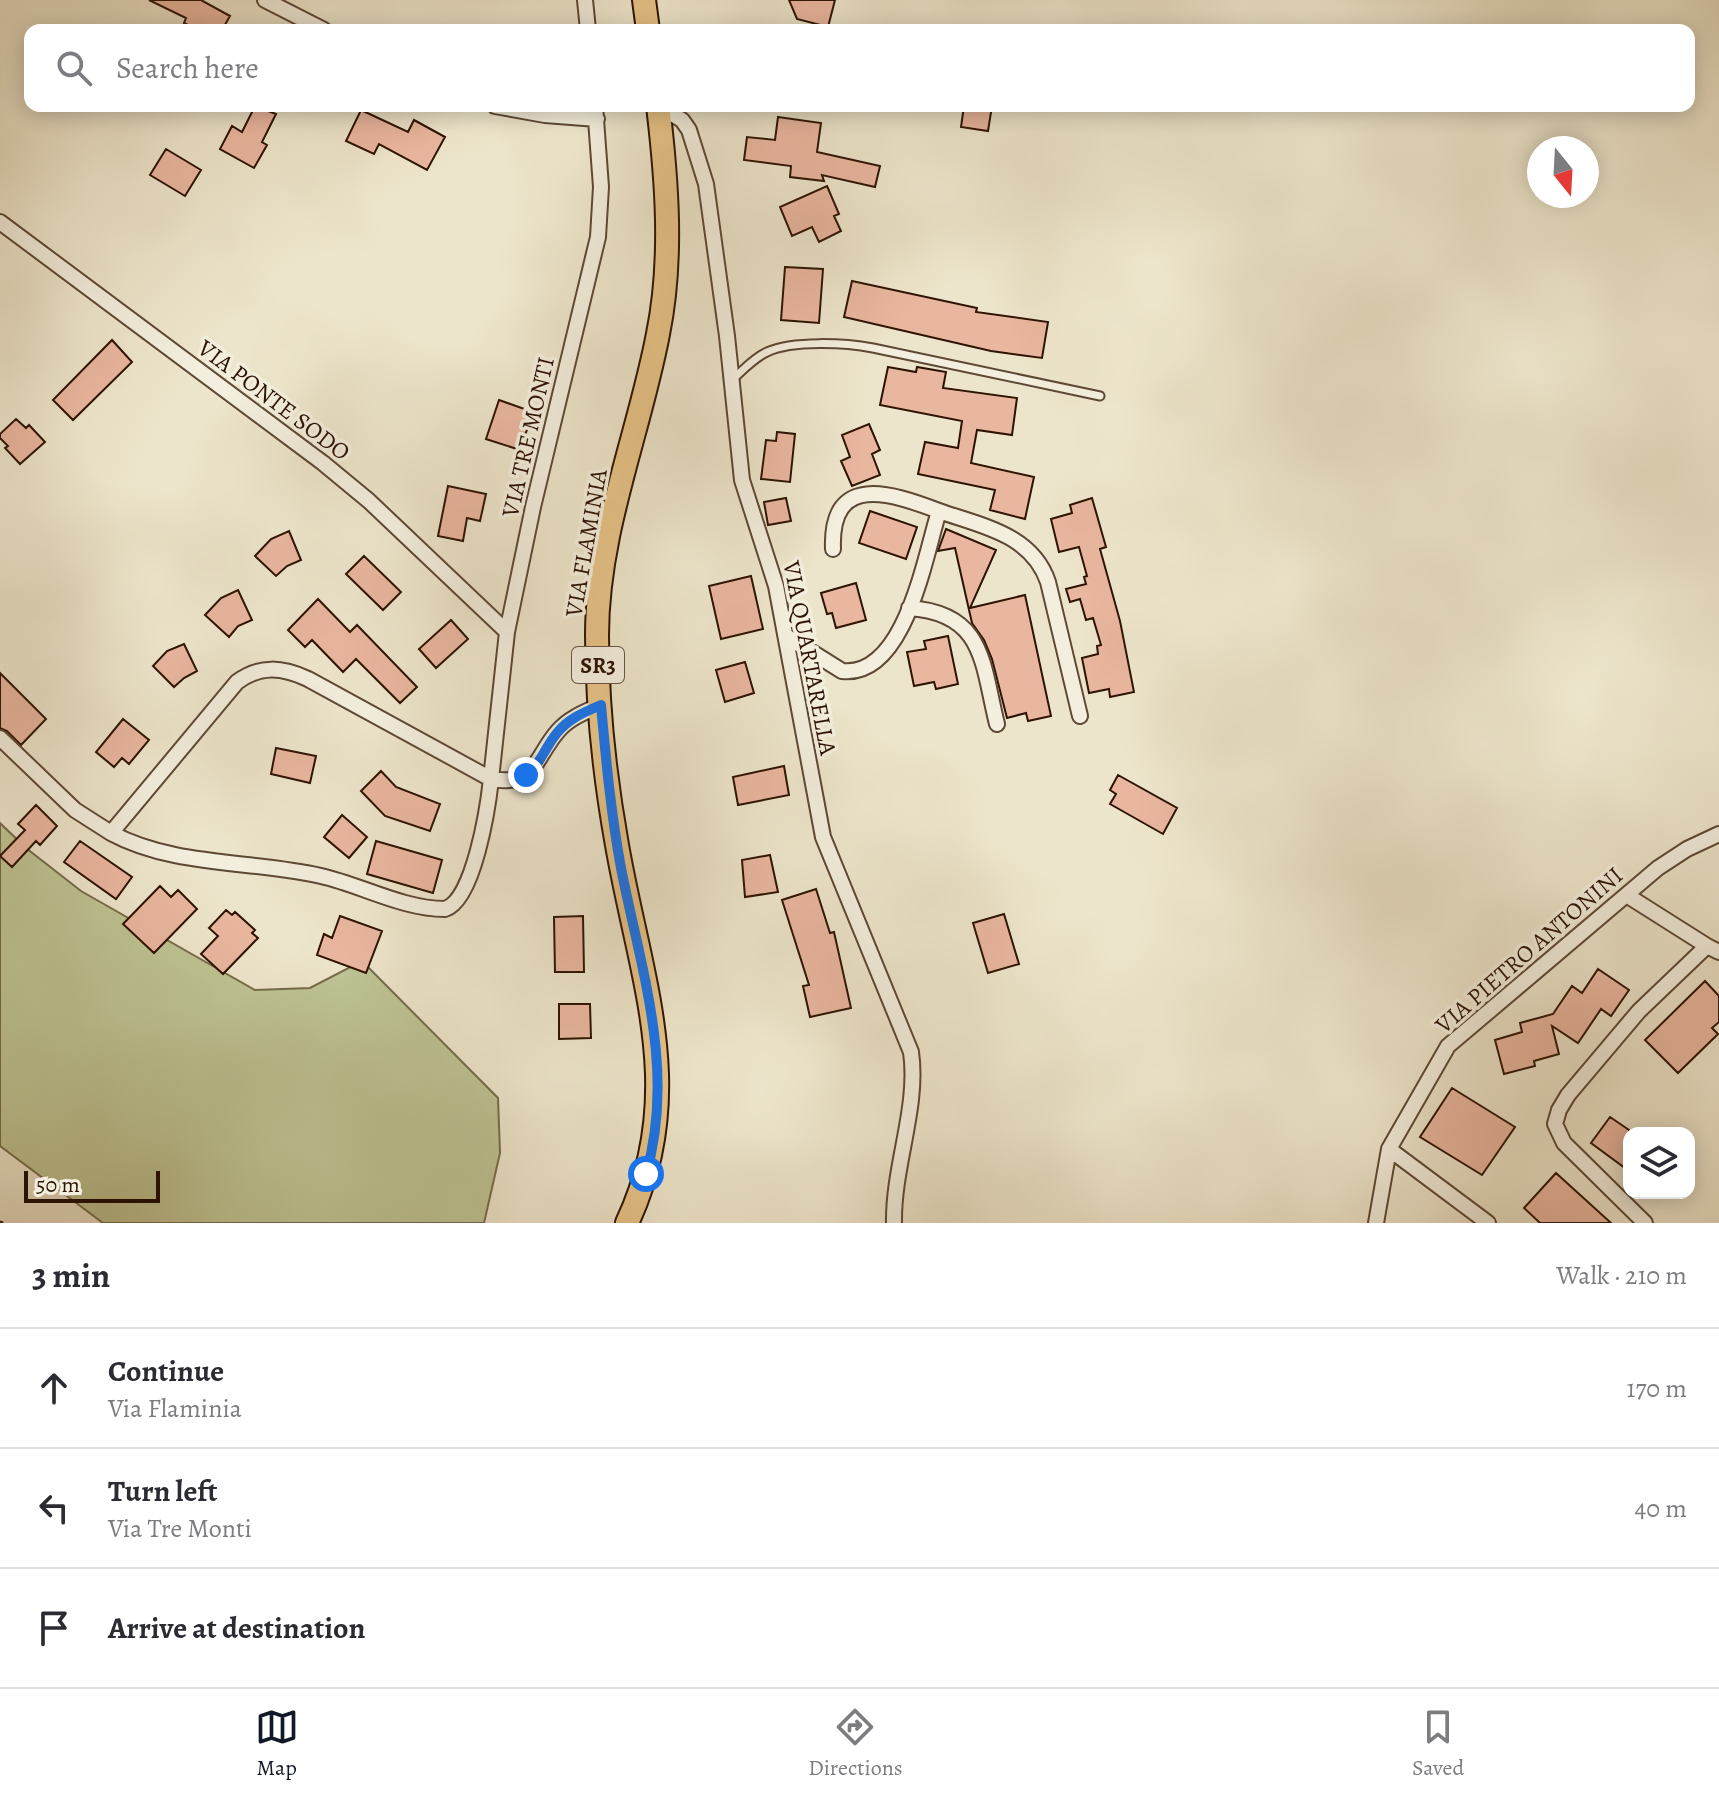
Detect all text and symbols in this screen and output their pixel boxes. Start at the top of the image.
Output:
search box [24,24,1695,112]
icon: search [52,46,96,90]
text: Search here [116,48,259,88]
north arrow [1527,136,1599,208]
street label: VIA PONTE SODO [190,331,357,468]
street label: VIA TRE MONTI [494,354,562,521]
street label: VIA FLAMINIA [557,466,615,620]
street label: VIA QUARTARELLA [775,557,845,759]
road number: SR3 [572,647,624,683]
route end [508,757,544,793]
street label: VIA PIETRO ANTONINI [1428,860,1630,1041]
map controls [1623,1127,1695,1199]
button: layers [1623,1127,1695,1199]
route start [628,1156,664,1192]
scale bar [24,1167,160,1203]
text: 50 m [36,1170,80,1200]
text: 3 min [32,1252,110,1299]
text: Walk · 210 m [1556,1258,1687,1293]
text: Continue [108,1351,224,1391]
icon: ahead [32,1366,76,1410]
text: 170 m [1627,1371,1687,1406]
text: Via Flaminia [108,1391,242,1426]
text: Turn left [108,1471,217,1511]
icon: left [32,1486,76,1530]
text: 40 m [1635,1491,1687,1526]
text: Via Tre Monti [108,1511,252,1546]
icon: arrive [32,1606,76,1650]
text: Arrive at destination [108,1608,365,1648]
tab: Map [255,1705,299,1783]
tab: Directions [808,1705,903,1783]
tab: Saved [1412,1705,1464,1783]

